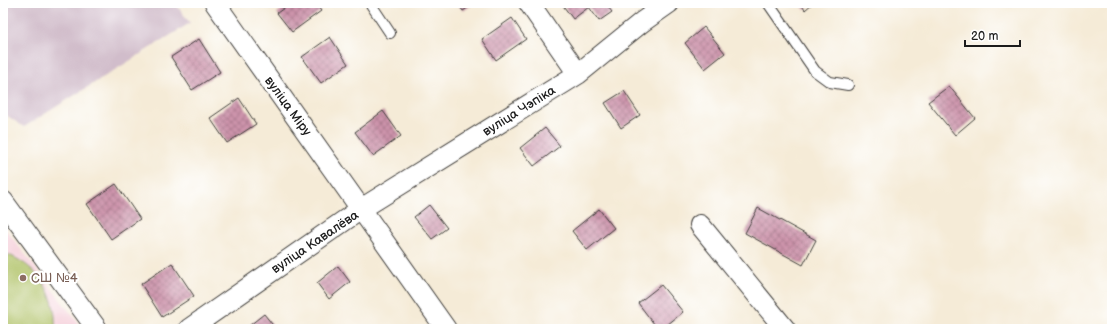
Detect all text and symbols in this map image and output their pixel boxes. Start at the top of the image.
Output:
scale bar [965,22,1020,48]
text: 20 m [971,29,998,44]
street label: вуліца Міру [261,73,315,139]
street label: вуліца Чэпіка [480,82,559,140]
street label: вуліца Кавалёва [268,207,362,277]
place label: СШ №4 [31,270,78,286]
marker: СШ №4 [18,273,28,283]

